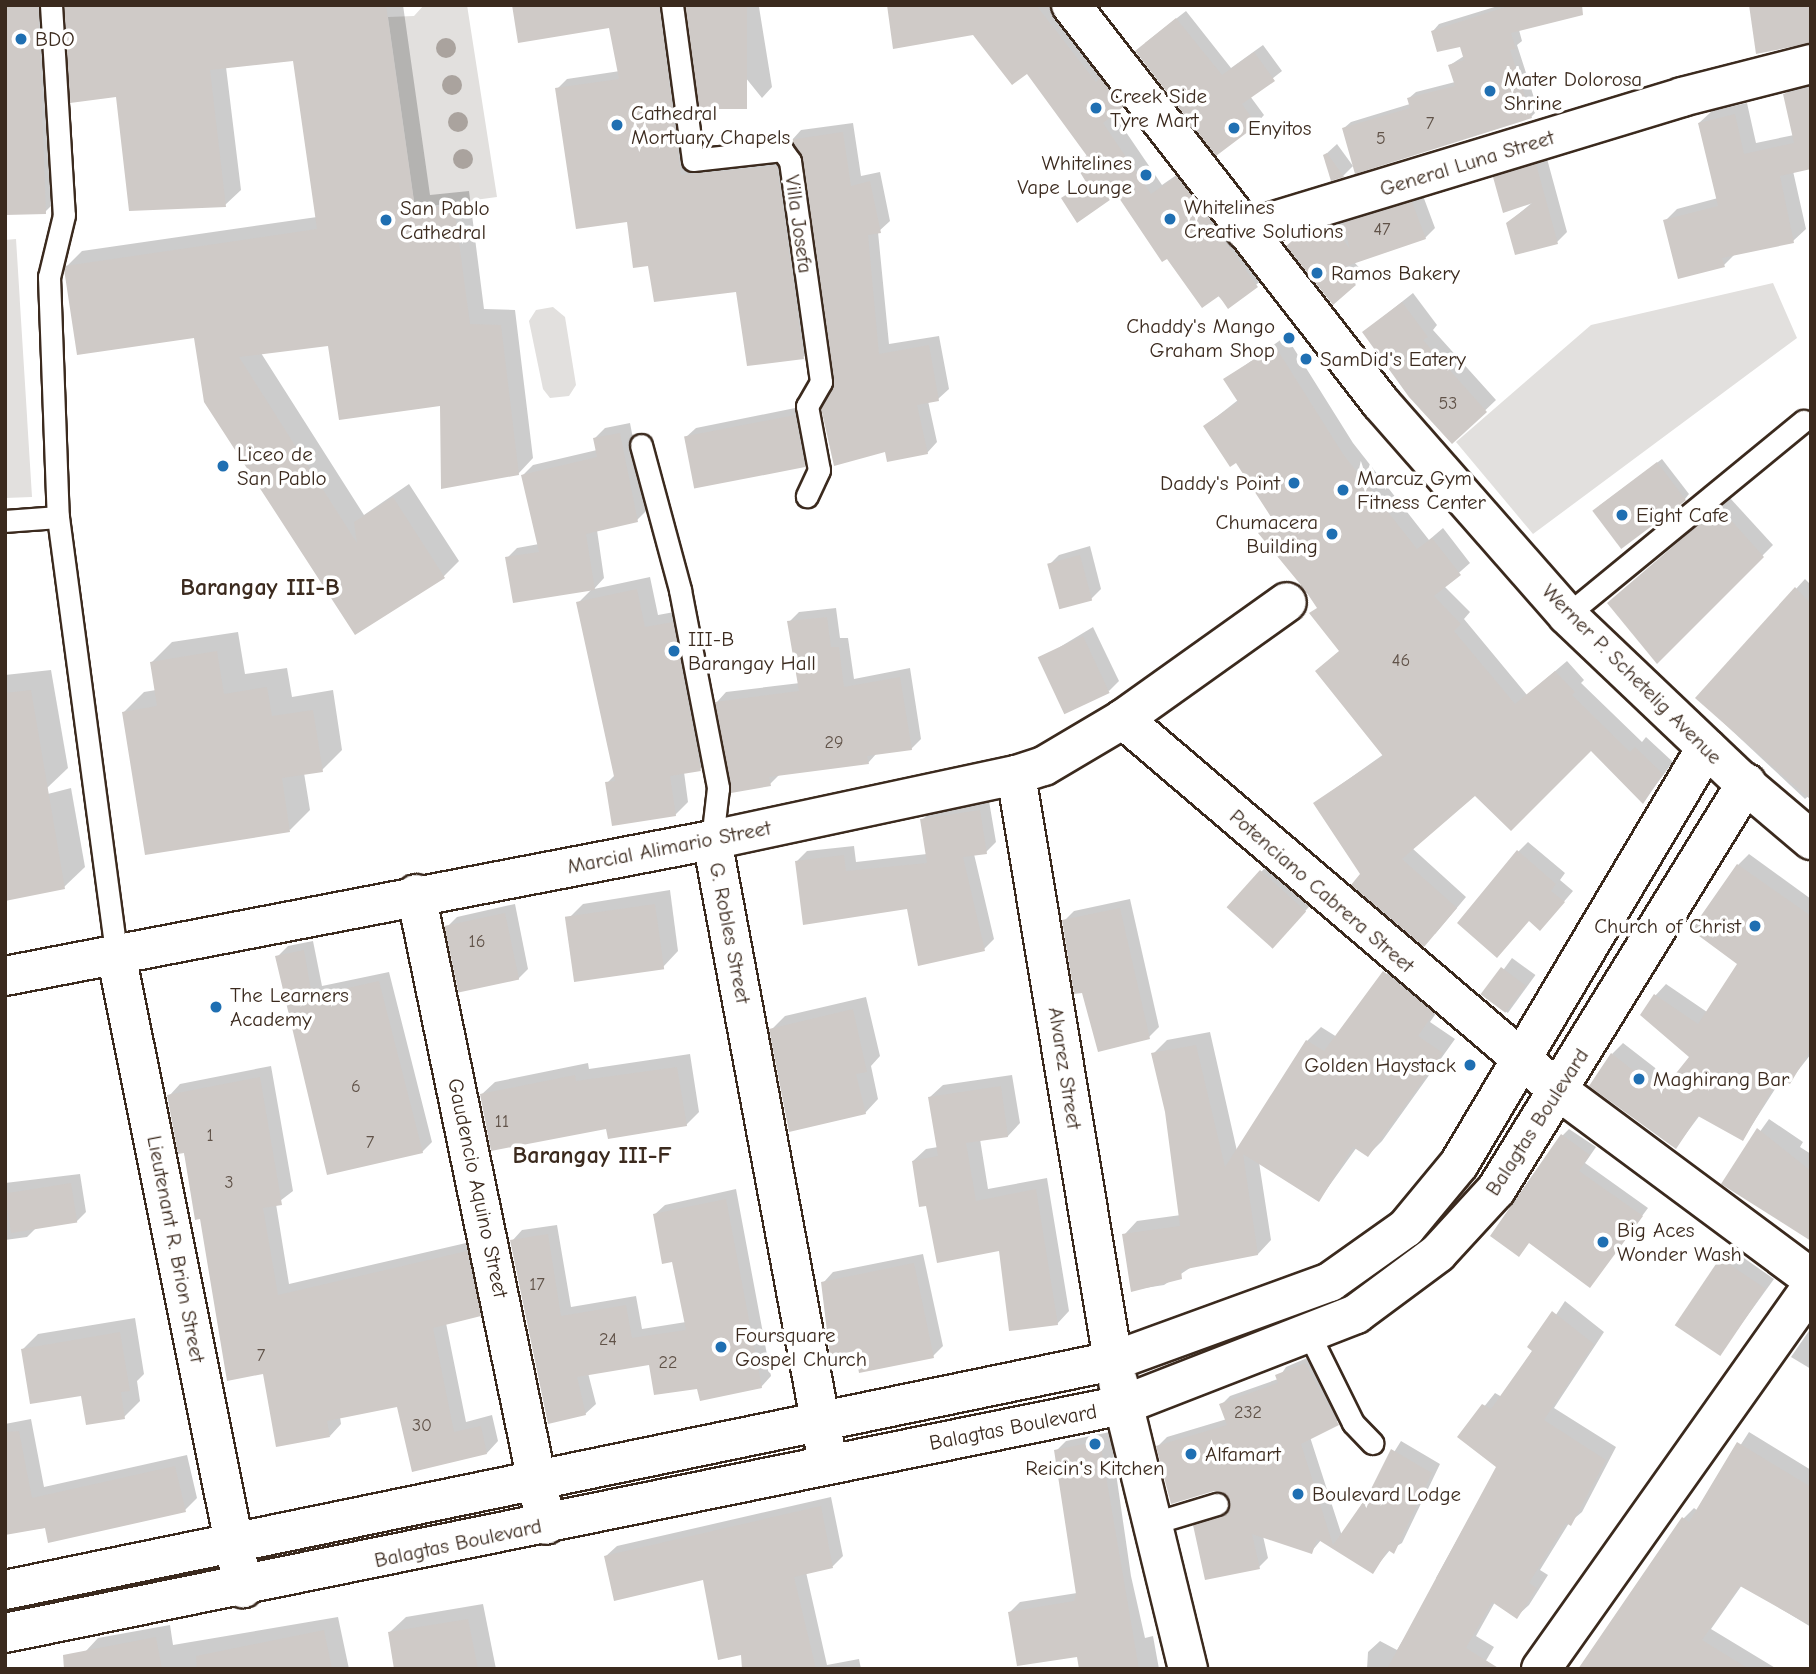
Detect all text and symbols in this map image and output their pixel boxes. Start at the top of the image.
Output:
place label: BDO [35,26,75,52]
marker: BDO [13,31,29,47]
place label: Mater Dolorosa Shrine [1504,66,1642,116]
place label: Creek Side Tyre Mart [1110,83,1207,133]
marker: Mater Dolorosa Shrine [1482,83,1498,99]
place label: Cathedral Mortuary Chapels [631,100,790,150]
marker: Creek Side Tyre Mart [1088,100,1104,116]
house number: 7 [1426,113,1434,135]
place label: Enyitos [1248,115,1312,141]
marker: Cathedral Mortuary Chapels [609,117,625,133]
marker: Enyitos [1226,120,1242,136]
street label: General Luna Street [1377,124,1557,202]
house number: 5 [1376,128,1386,150]
place label: Whitelines Vape Lounge [1017,150,1132,200]
marker: Whitelines Vape Lounge [1138,167,1154,183]
street label: Villa Josefa [780,173,818,275]
place label: Whitelines Creative Solutions [1184,194,1343,244]
place label: San Pablo Cathedral [400,195,490,245]
marker: Whitelines Creative Solutions [1162,211,1178,227]
marker: San Pablo Cathedral [378,212,394,228]
house number: 47 [1373,219,1391,241]
place label: Ramos Bakery [1331,260,1460,286]
marker: Ramos Bakery [1309,265,1325,281]
place label: Chaddy's Mango Graham Shop [1126,313,1275,363]
marker: Chaddy's Mango Graham Shop [1281,330,1297,346]
place label: SamDid's Eatery [1320,346,1466,372]
marker: SamDid's Eatery [1298,351,1314,367]
house number: 53 [1439,393,1457,415]
place label: Liceo de San Pablo [237,441,327,491]
marker: Liceo de San Pablo [215,458,231,474]
place label: Marcuz Gym Fitness Center [1357,465,1486,515]
place label: Daddy's Point [1160,470,1280,496]
marker: Daddy's Point [1286,475,1302,491]
marker: Marcuz Gym Fitness Center [1335,482,1351,498]
place label: Eight Cafe [1636,502,1729,528]
marker: Eight Cafe [1614,507,1630,523]
place label: Chumacera Building [1215,509,1318,559]
marker: Chumacera Building [1324,526,1340,542]
district label: Barangay III-B [180,574,340,602]
street label: Werner P. Schetelig Avenue [1537,579,1727,769]
place label: III-B Barangay Hall [688,626,816,676]
marker: III-B Barangay Hall [666,643,682,659]
house number: 46 [1392,650,1410,672]
house number: 29 [825,732,843,754]
street label: Potenciano Cabrera Street [1224,804,1420,978]
street label: Marcial Alimario Street [565,815,773,879]
street label: G. Robles Street [704,860,756,1006]
place label: Church of Christ [1594,913,1741,939]
marker: Church of Christ [1747,918,1763,934]
house number: 16 [469,931,485,953]
place label: The Learners Academy [230,982,349,1032]
marker: The Learners Academy [208,999,224,1015]
street label: Alvarez Street [1043,1005,1087,1131]
street label: Balagtas Boulevard [1480,1044,1594,1200]
place label: Golden Haystack [1304,1052,1456,1078]
marker: Golden Haystack [1462,1057,1478,1073]
place label: Maghirang Bar [1653,1066,1789,1092]
marker: Maghirang Bar [1631,1071,1647,1087]
house number: 6 [351,1076,361,1098]
street label: Gaudencio Aquino Street [442,1076,514,1300]
house number: 11 [495,1111,509,1133]
house number: 1 [206,1125,214,1147]
house number: 7 [366,1132,374,1154]
street label: Lieutenant R. Brion Street [142,1133,210,1365]
district label: Barangay III-F [513,1142,671,1170]
house number: 3 [224,1172,234,1194]
place label: Big Aces Wonder Wash [1617,1217,1742,1267]
marker: Big Aces Wonder Wash [1595,1234,1611,1250]
house number: 17 [529,1274,545,1296]
place label: Foursquare Gospel Church [735,1322,867,1372]
house number: 24 [599,1329,617,1351]
marker: Foursquare Gospel Church [713,1339,729,1355]
house number: 7 [257,1345,265,1367]
house number: 22 [659,1352,677,1374]
street label: Balagtas Boulevard [927,1398,1099,1456]
house number: 232 [1234,1402,1262,1424]
house number: 30 [412,1415,432,1437]
marker: Reicin's Kitchen [1087,1436,1103,1452]
place label: Alfamart [1205,1441,1281,1467]
marker: Alfamart [1183,1446,1199,1462]
place label: Reicin's Kitchen [1025,1455,1165,1481]
place label: Boulevard Lodge [1312,1481,1461,1507]
marker: Boulevard Lodge [1290,1486,1306,1502]
street label: Balagtas Boulevard [372,1513,544,1573]

